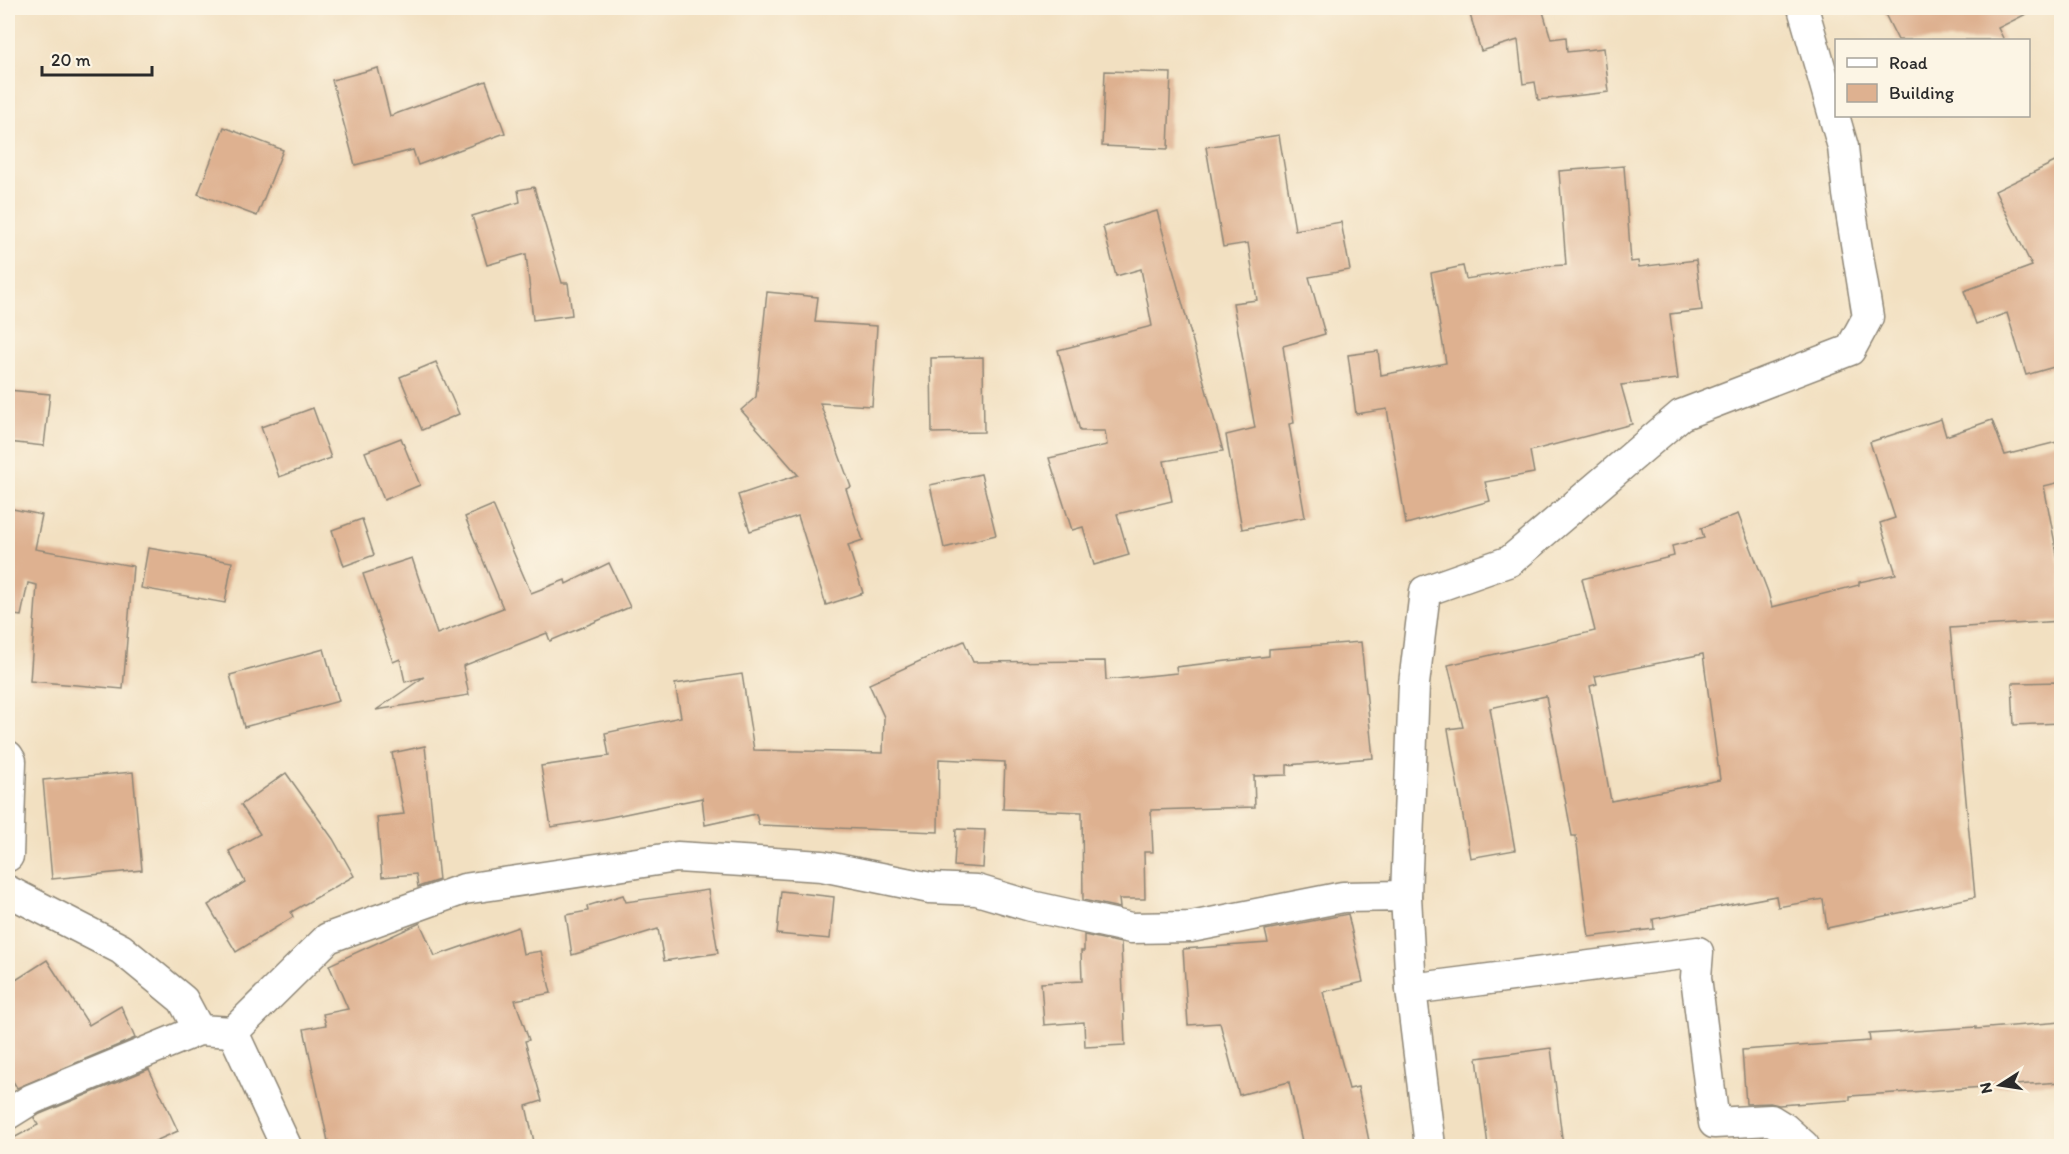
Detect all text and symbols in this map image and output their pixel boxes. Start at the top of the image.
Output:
scale bar [42,39,152,77]
legend [1835,39,2030,117]
text: 20 m [51,49,91,71]
text: Road [1889,52,1928,74]
text: Building [1889,82,1955,104]
north arrow [1970,1055,2030,1115]
text: N [1975,1081,1996,1095]

